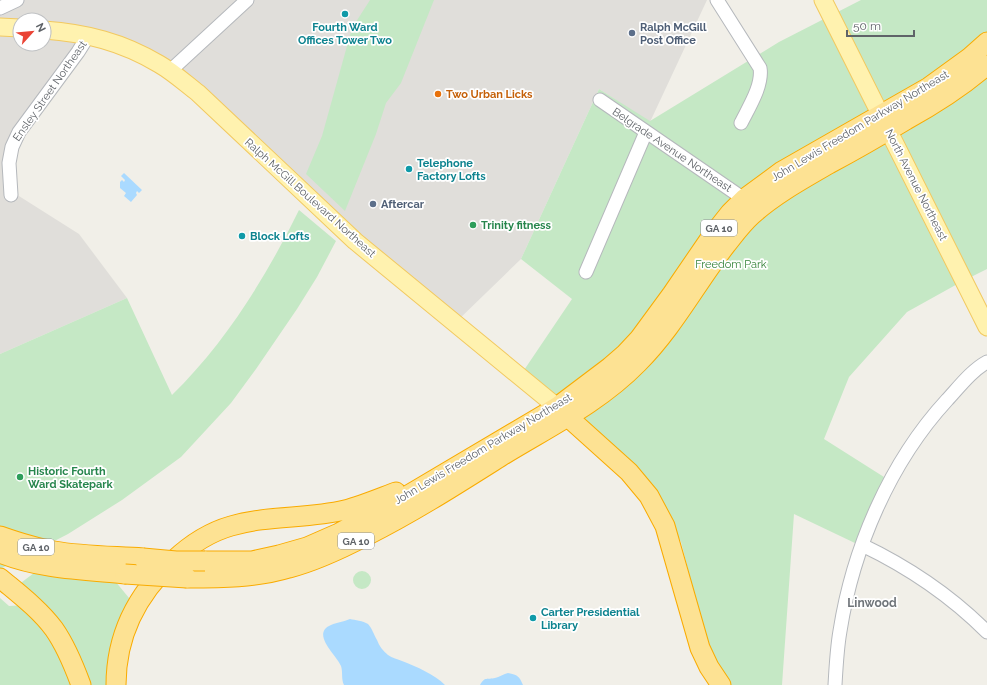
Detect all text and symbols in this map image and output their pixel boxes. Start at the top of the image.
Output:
marker: Fourth Ward Offices Tower Two [340,9,350,19]
north arrow [12,12,52,52]
scale bar [847,12,914,38]
text: 50 m [853,19,881,33]
text: N [33,21,48,34]
place label: Fourth Ward Offices Tower Two [298,21,392,47]
place label: Ralph McGill Post Office [640,21,707,47]
marker: Ralph McGill Post Office [627,28,637,38]
street label: Ensley Street Northeast [10,38,90,144]
street label: John Lewis Freedom Parkway Northeast [769,68,951,184]
place label: Two Urban Licks [446,88,533,101]
marker: Two Urban Licks [433,89,443,99]
street label: Belgrade Avenue Northeast [610,105,734,195]
street label: North Avenue Northeast [882,127,950,243]
street label: Ralph McGill Boulevard Northeast [242,136,378,260]
place label: Telephone Factory Lofts [417,157,486,183]
marker: Telephone Factory Lofts [404,164,414,174]
place label: Aftercar [381,198,425,211]
marker: Aftercar [368,199,378,209]
place label: Trinity fitness [481,219,552,232]
marker: Trinity fitness [468,220,478,230]
road number: GA 10 [701,220,737,236]
place label: Block Lofts [250,230,310,243]
marker: Block Lofts [237,231,247,241]
park label: Freedom Park [695,258,767,271]
street label: John Lewis Freedom Parkway Northeast [392,391,574,507]
place label: Historic Fourth Ward Skatepark [28,465,114,491]
marker: Historic Fourth Ward Skatepark [15,472,25,482]
road number: GA 10 [338,533,374,549]
road number: GA 10 [18,539,54,555]
district label: Linwood [847,596,897,610]
place label: Carter Presidential Library [541,606,640,632]
marker: Carter Presidential Library [528,613,538,623]

